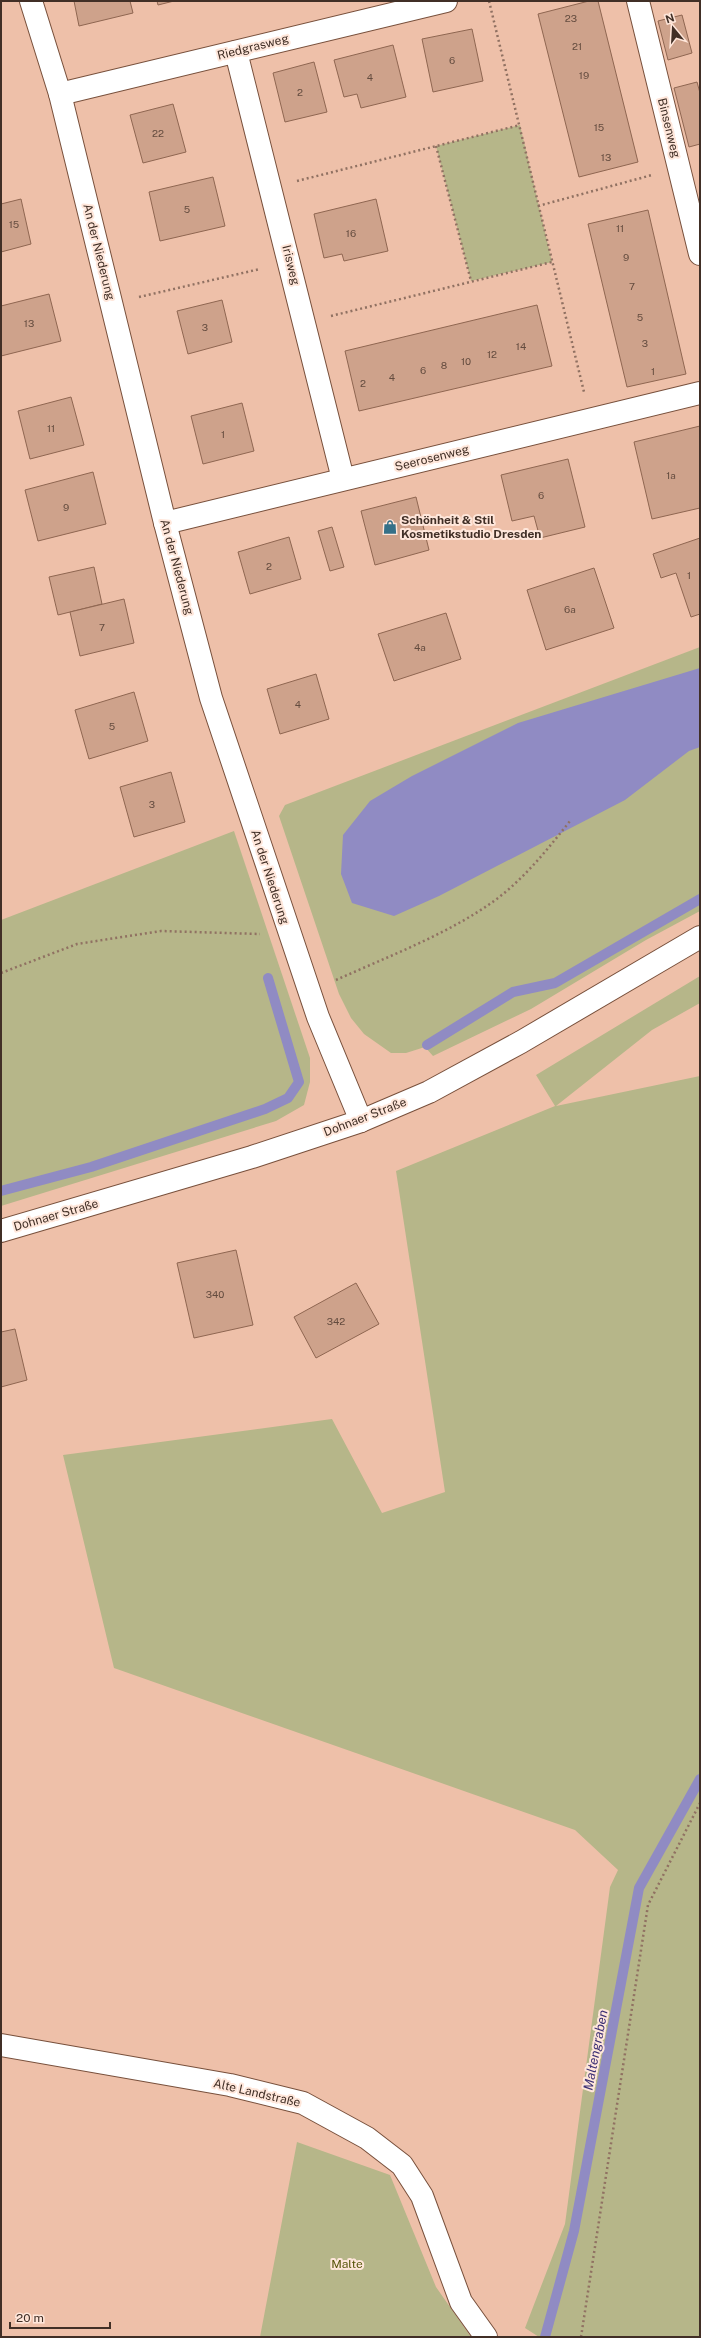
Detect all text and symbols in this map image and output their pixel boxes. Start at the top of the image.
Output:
north arrow [653,8,693,48]
text: N [664,11,676,26]
house number: 23 [565,12,577,24]
street label: Riedgrasweg [216,31,290,63]
house number: 21 [572,40,582,52]
house number: 6 [449,54,455,66]
house number: 19 [579,69,589,81]
house number: 4 [367,71,373,83]
house number: 2 [297,86,303,98]
street label: Binsenweg [655,97,683,159]
house number: 15 [594,121,604,133]
house number: 22 [152,127,164,139]
house number: 13 [601,151,611,163]
street label: An der Niederung [80,202,118,302]
house number: 5 [184,203,190,215]
house number: 15 [9,218,19,230]
house number: 11 [616,222,624,234]
house number: 16 [346,227,356,239]
street label: Irisweg [279,244,303,286]
house number: 9 [623,251,629,263]
house number: 7 [629,280,635,292]
house number: 5 [637,311,643,323]
house number: 13 [24,317,34,329]
house number: 3 [202,321,208,333]
house number: 3 [642,337,648,349]
house number: 14 [516,340,526,352]
house number: 12 [487,348,497,360]
house number: 10 [461,355,471,367]
house number: 8 [441,359,447,371]
house number: 6 [420,364,426,376]
house number: 1 [651,365,655,377]
house number: 4 [389,371,395,383]
house number: 2 [360,377,366,389]
house number: 11 [47,422,55,434]
house number: 1 [221,428,225,440]
street label: Seerosenweg [393,442,471,474]
house number: 1a [666,469,676,481]
house number: 6 [538,489,544,501]
house number: 9 [63,501,69,513]
place label: Schönheit & Stil Kosmetikstudio Dresden [401,513,542,541]
street label: An der Niederung [157,518,197,616]
shop icon: Schönheit & Stil Kosmetikstudio Dresden [382,519,398,535]
house number: 2 [266,560,272,572]
house number: 1 [687,569,691,581]
house number: 6a [564,603,576,615]
house number: 7 [99,621,105,633]
house number: 4a [414,641,426,653]
house number: 4 [295,698,301,710]
house number: 5 [109,720,115,732]
house number: 3 [149,798,155,810]
street label: An der Niederung [248,828,292,926]
street label: Dohnaer Straße [322,1095,408,1139]
street label: Dohnaer Straße [12,1196,100,1234]
house number: 340 [206,1288,224,1300]
house number: 342 [327,1315,345,1327]
water label: Maltengraben [580,2009,611,2092]
street label: Alte Landstraße [212,2076,302,2110]
park label: Malte [331,2257,363,2271]
scale bar [10,2304,110,2330]
text: 20 m [16,2311,44,2325]

